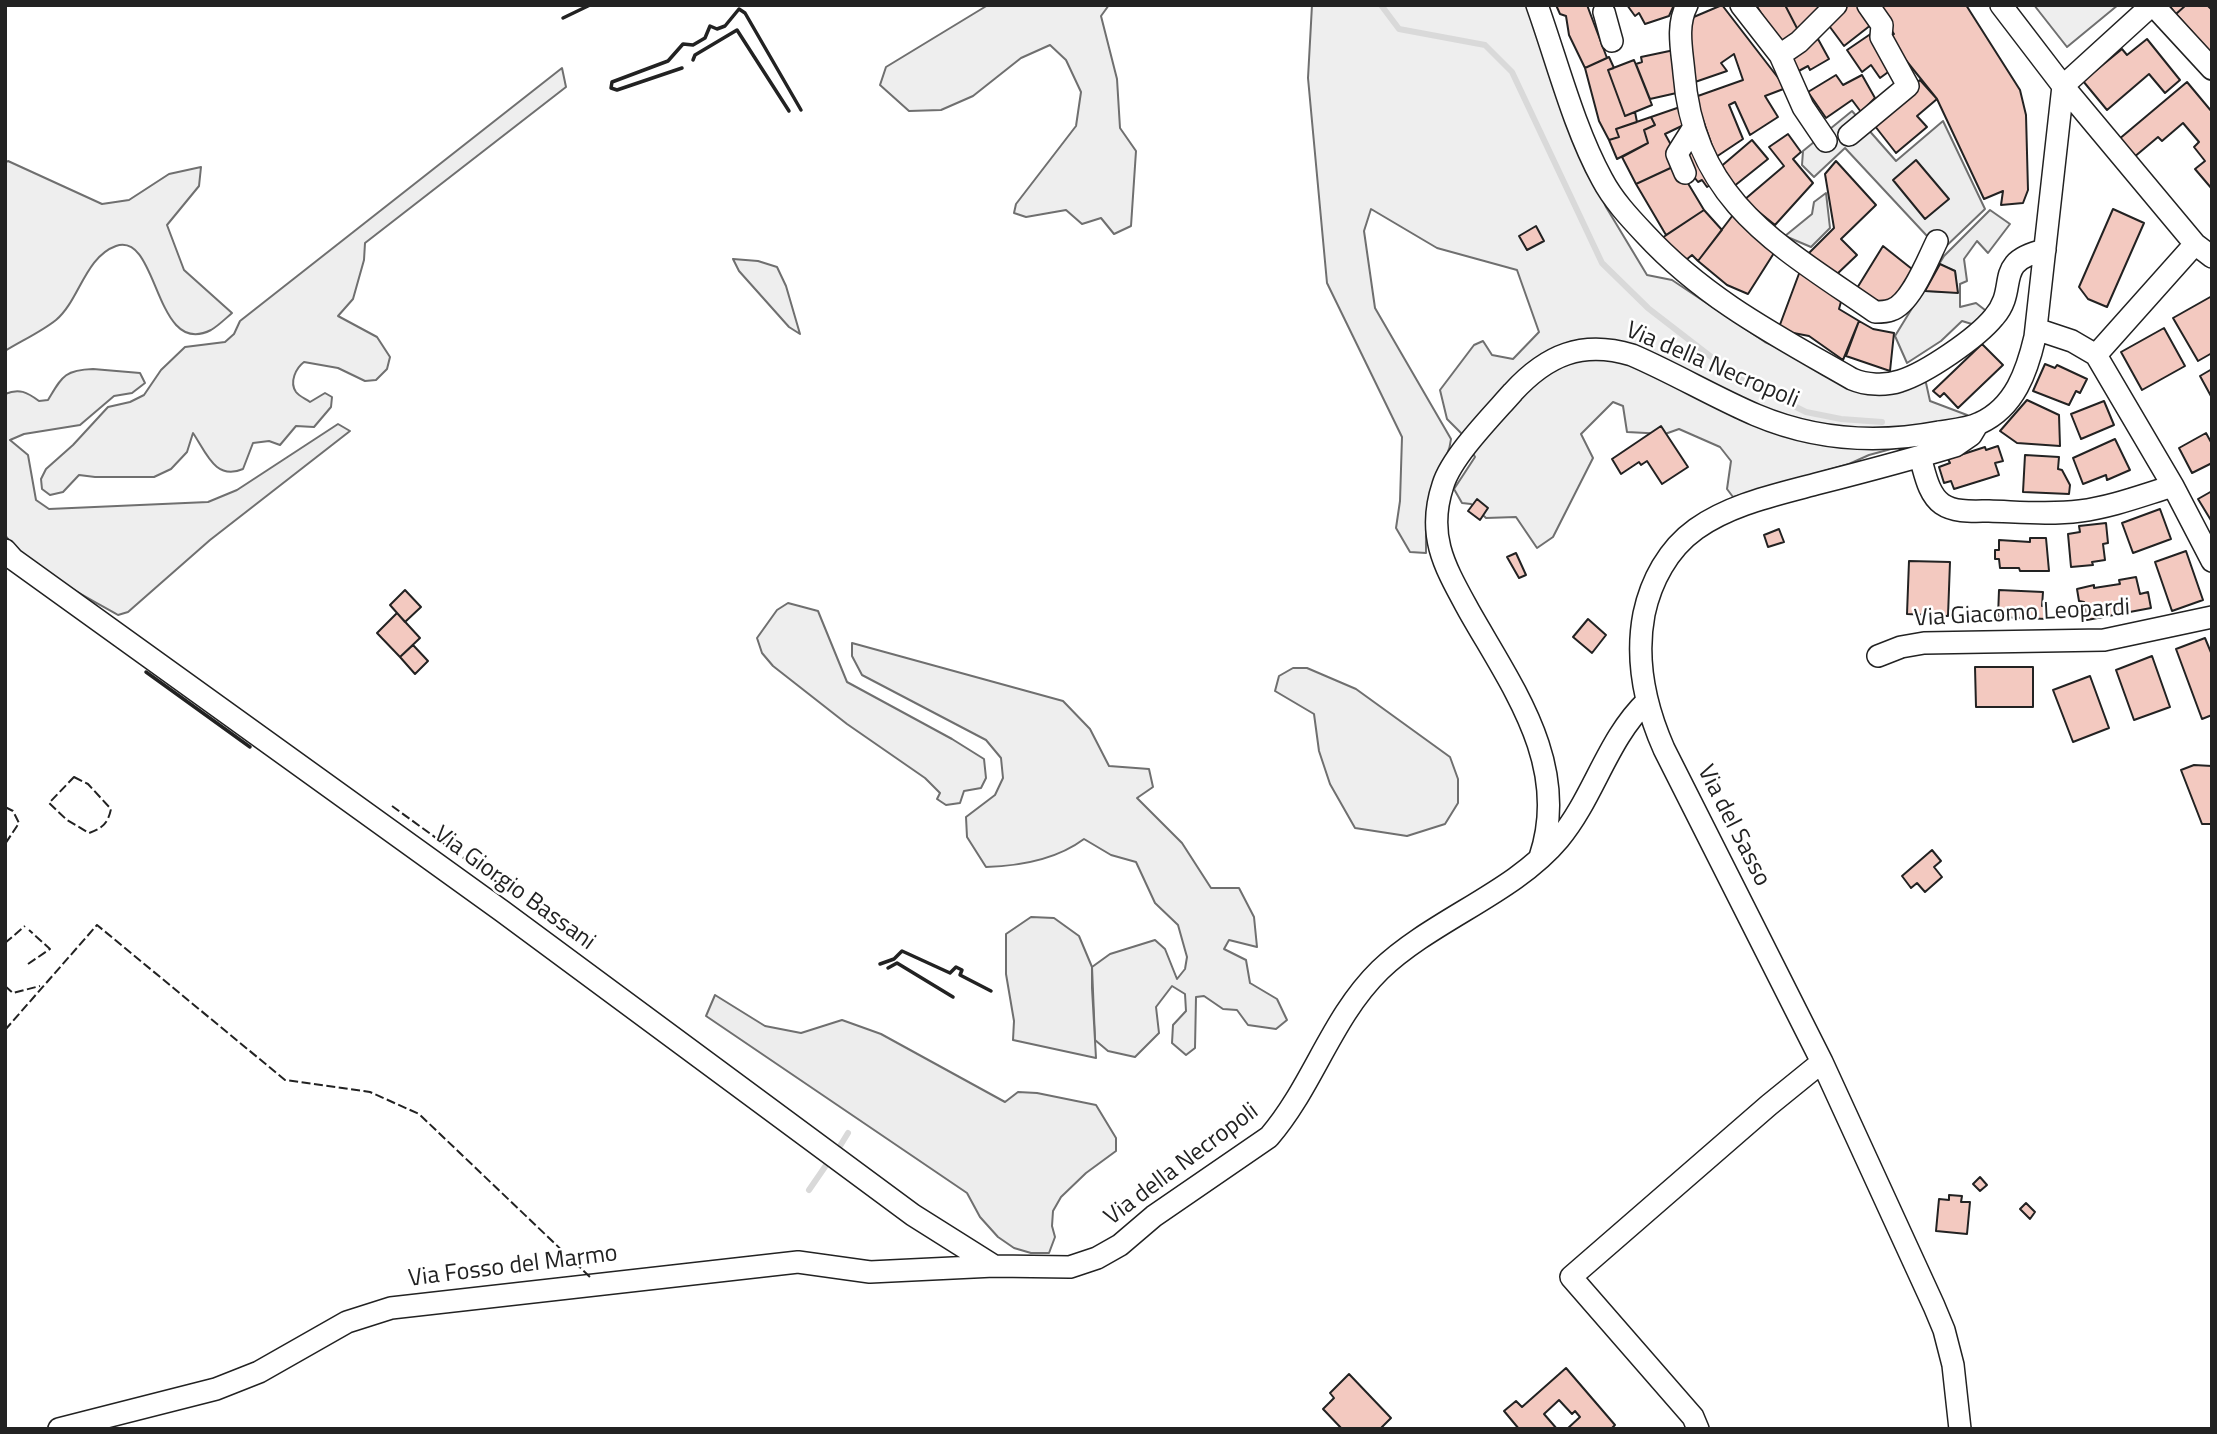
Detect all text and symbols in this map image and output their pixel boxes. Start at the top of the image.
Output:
street label: Via della Necropoli [1621,317,1803,415]
street label: Via Giacomo Leopardi [1913,594,2131,634]
street label: Via del Sasso [1690,761,1776,891]
street label: Via Giorgio Bassani [428,821,600,957]
street label: Via della Necropoli [1099,1098,1265,1232]
street label: Via Fosso del Marmo [407,1240,619,1294]

